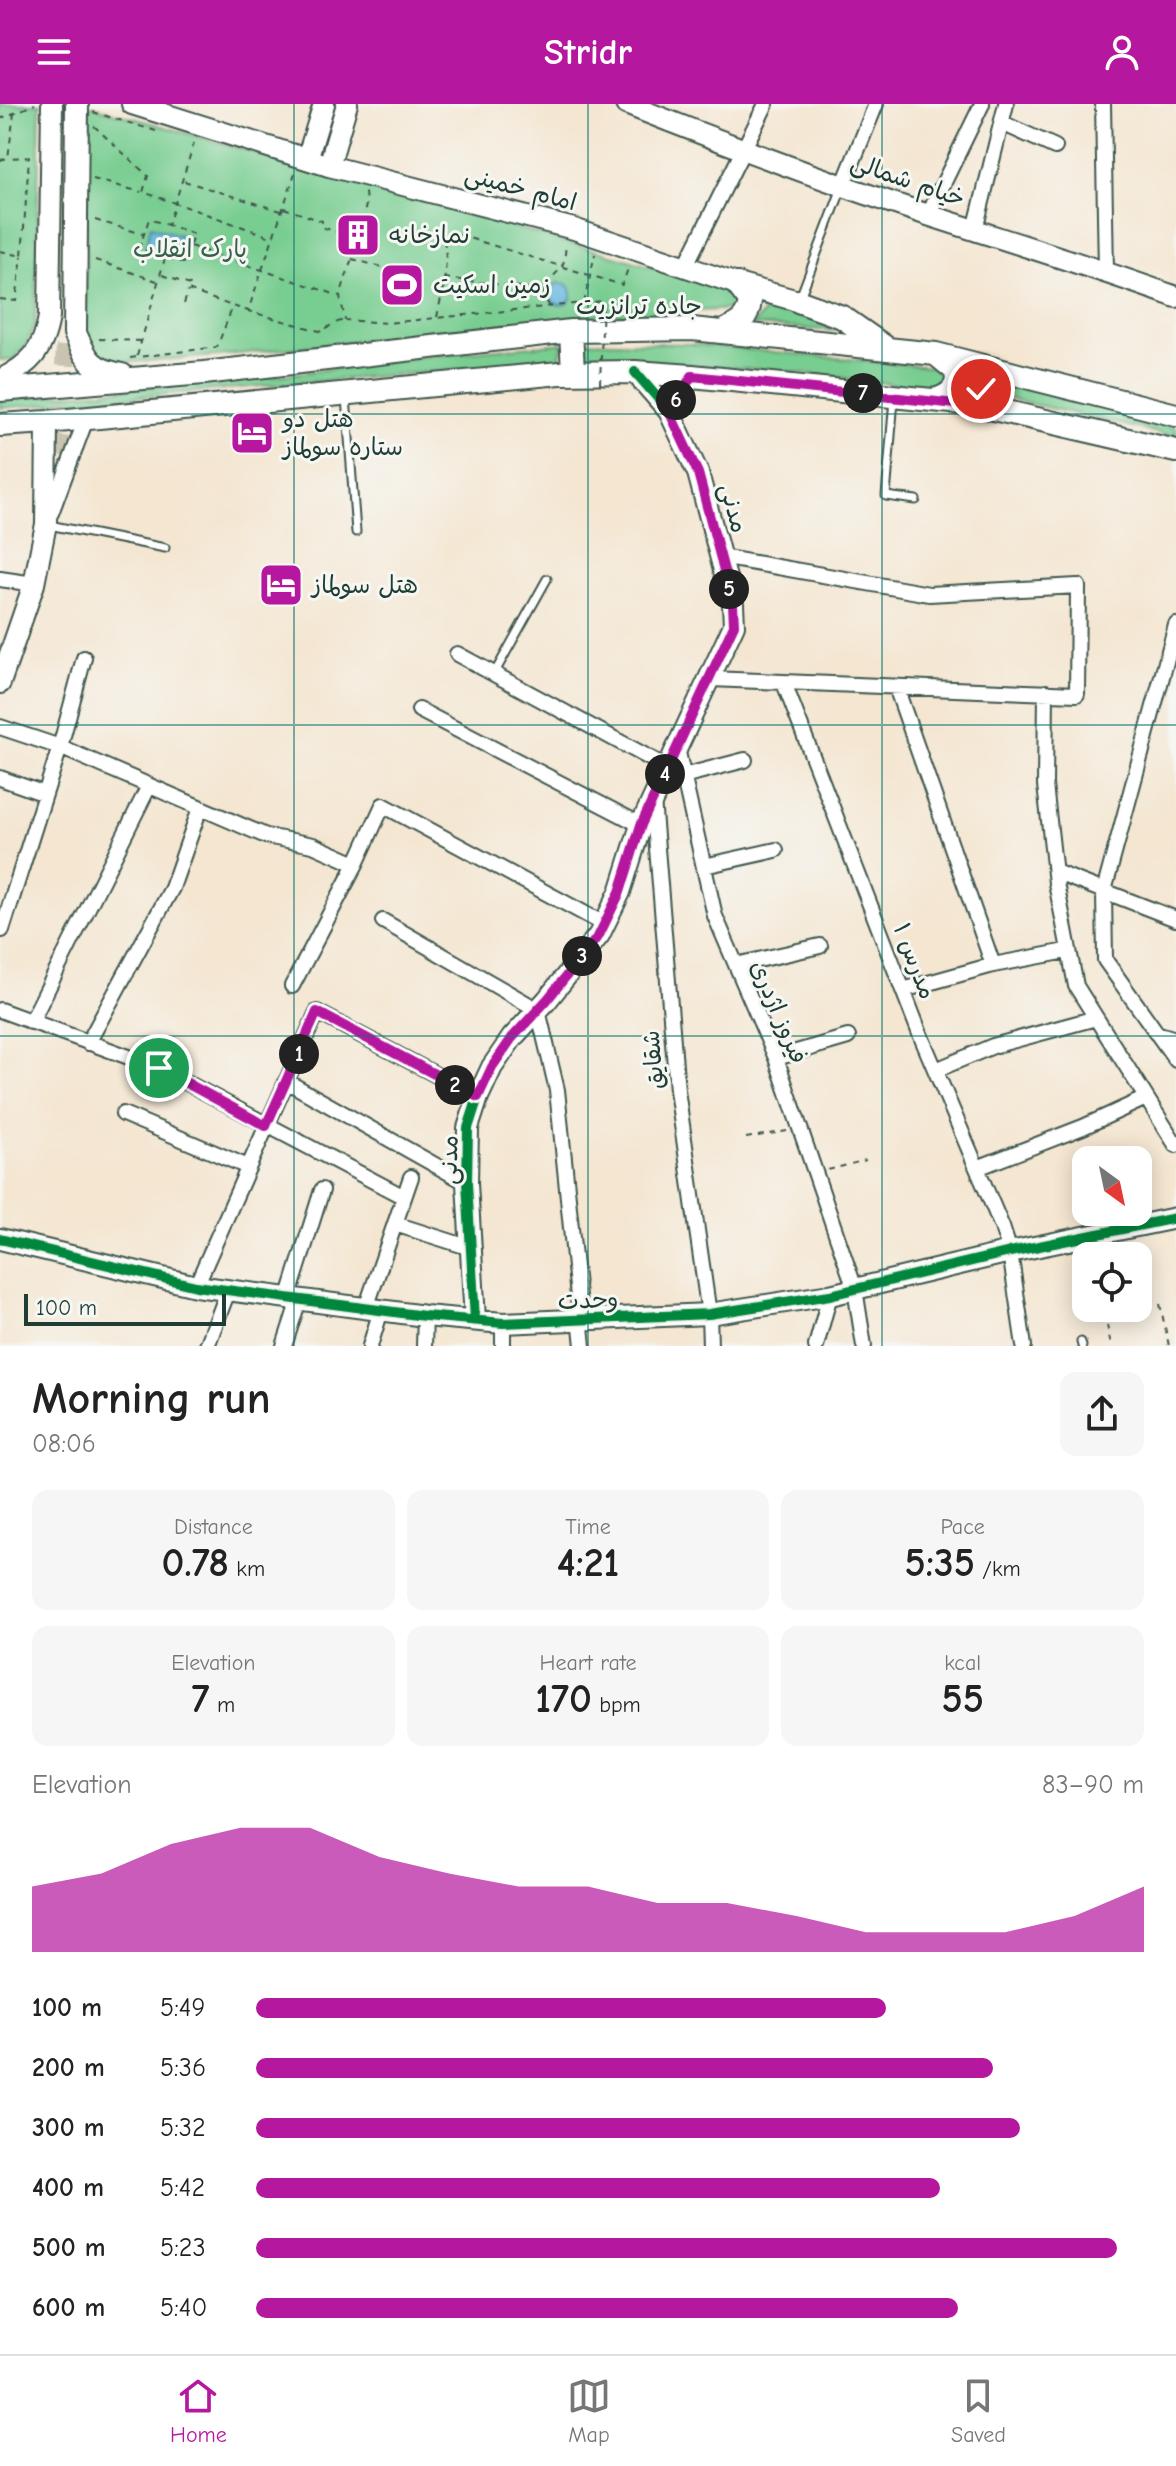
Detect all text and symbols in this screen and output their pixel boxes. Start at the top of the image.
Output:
icon: menu [32,30,76,74]
icon: person [1100,30,1144,74]
text: Stridr [544,32,632,73]
street label: خیام شمالی [846,147,969,216]
street label: امام خمینی [461,160,580,220]
building icon: نمازخانه [334,211,382,259]
place label: نمازخانه [389,221,470,249]
park label: پارک انقلاب [133,235,247,264]
sports icon: زمین اسکیت [378,261,426,309]
place label: زمین اسکیت [433,271,551,299]
street label: جاده ترانزیت [576,292,702,320]
pin [947,355,1015,423]
icon: check [959,367,1003,411]
pin: 7 [843,373,883,413]
pin: 6 [656,380,696,420]
text: 7 [858,380,868,406]
text: 6 [670,387,682,413]
place label: هتل دو ستاره سولماز [281,405,403,462]
hotel icon: هتل دو ستاره سولماز [228,409,276,457]
street label: مدنی [713,480,754,536]
hotel icon: هتل سولماز [257,561,305,609]
pin: 5 [709,569,749,609]
place label: هتل سولماز [310,571,418,600]
text: 5 [723,576,735,602]
pin: 4 [645,754,685,794]
text: 4 [660,761,670,787]
street label: مدرس ۱ [888,919,942,1003]
pin: 3 [562,936,602,976]
text: 3 [577,943,587,969]
street label: فیروز اژدری [745,956,813,1068]
street label: شقایق [636,1029,670,1091]
pin [125,1034,193,1102]
pin: 1 [279,1034,319,1074]
text: 1 [295,1041,303,1067]
icon: arrive [137,1046,181,1090]
pin: 2 [435,1065,475,1105]
text: 2 [450,1072,460,1098]
street label: مدنی [435,1135,464,1185]
north arrow [1072,1146,1152,1226]
map controls [1072,1146,1152,1322]
button: locate [1072,1242,1152,1322]
street label: وحدت [557,1285,619,1315]
scale bar [24,1290,226,1326]
text: 100 m [36,1295,97,1321]
button: share [1060,1372,1144,1456]
text: Morning run [32,1373,271,1424]
text: 08:06 [32,1429,96,1459]
text: Distance [174,1514,253,1540]
text: Time [565,1514,611,1540]
text: Pace [940,1514,985,1540]
text: 0.78 [162,1540,229,1586]
text: 4:21 [557,1540,619,1586]
text: 5:35 [905,1540,975,1586]
text: km [229,1556,265,1582]
text: /km [975,1556,1021,1582]
text: Elevation [171,1650,255,1676]
text: Heart rate [539,1650,636,1676]
text: kcal [944,1650,981,1676]
text: 7 [192,1676,210,1722]
text: 170 [535,1676,592,1722]
text: 55 [941,1676,984,1722]
text: m [210,1692,235,1718]
text: bpm [592,1692,641,1718]
text: Elevation [32,1770,132,1800]
text: 83–90 m [1042,1770,1144,1800]
text: 100 m [32,1993,102,2023]
text: 5:49 [160,1993,205,2023]
text: 200 m [32,2053,105,2083]
text: 5:36 [160,2053,206,2083]
text: 300 m [32,2113,105,2143]
text: 5:32 [160,2113,206,2143]
text: 400 m [32,2173,104,2203]
text: 5:42 [160,2173,205,2203]
text: 500 m [32,2233,106,2263]
text: 5:23 [160,2233,206,2263]
text: 600 m [32,2293,105,2323]
text: 5:40 [160,2293,207,2323]
tab: Home [170,2374,227,2448]
tab: Map [567,2374,611,2448]
tab: Saved [951,2374,1006,2448]

